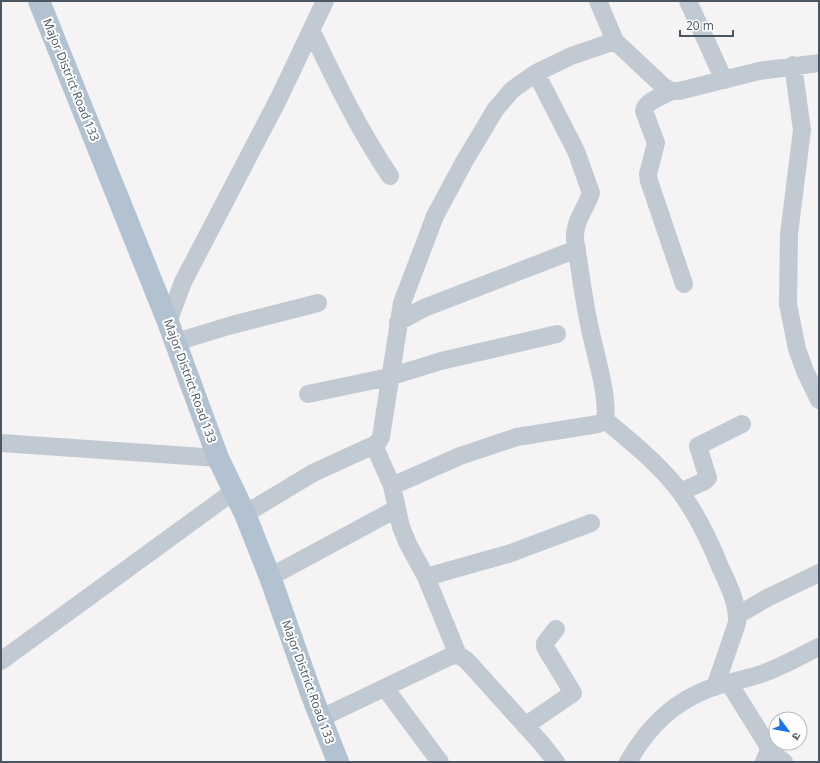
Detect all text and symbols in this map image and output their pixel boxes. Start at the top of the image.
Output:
scale bar [680,12,733,38]
street label: Major District Road 133 [39,16,104,144]
text: 20 m [686,17,714,34]
street label: Major District Road 133 [160,316,221,445]
street label: Major District Road 133 [278,617,339,746]
north arrow [768,711,808,751]
text: उ [789,730,805,744]

